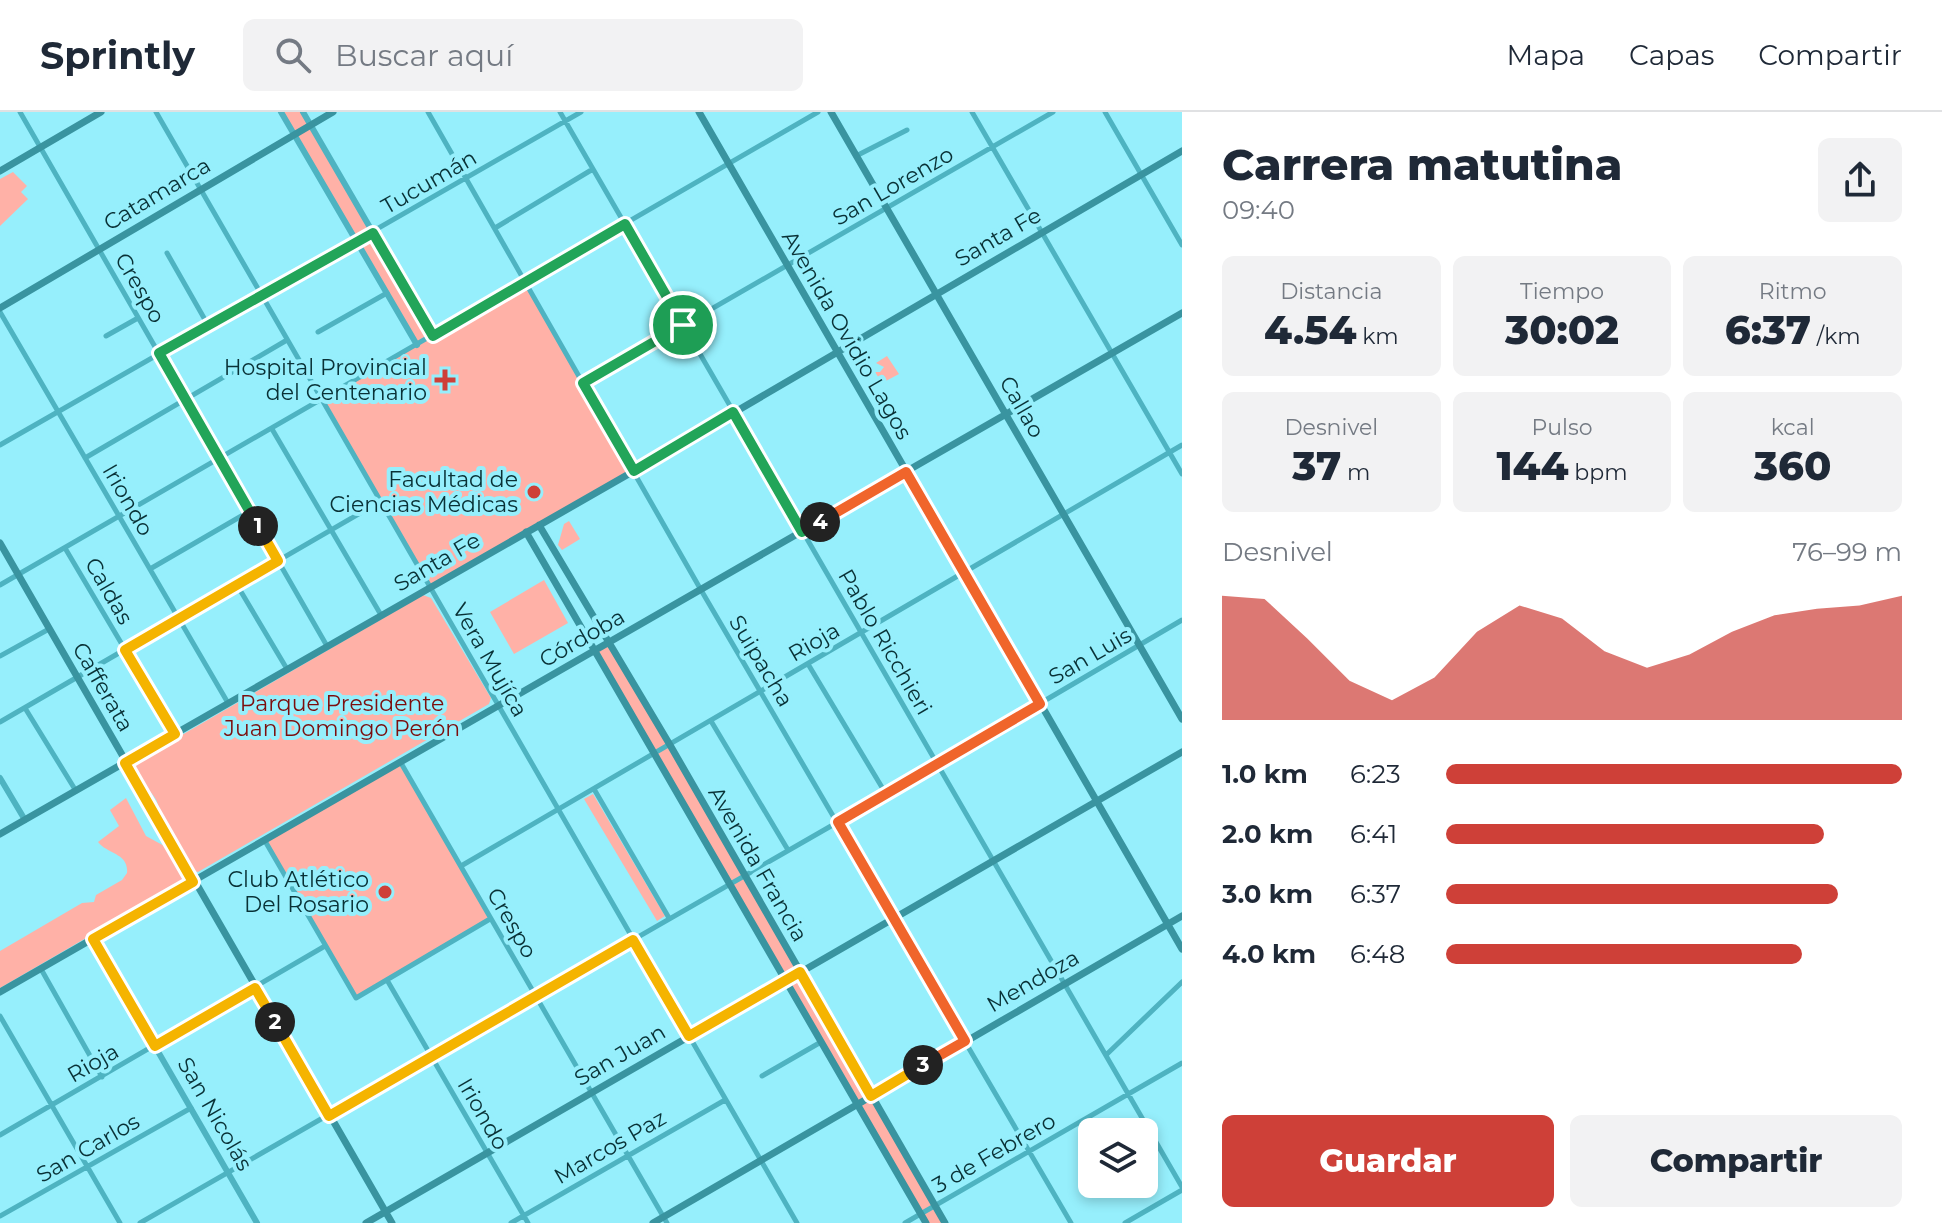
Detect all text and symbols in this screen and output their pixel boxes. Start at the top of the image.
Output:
search box [243,19,803,91]
text: Sprintly [40,32,195,79]
icon: search [271,33,315,77]
text: Buscar aquí [335,37,513,74]
text: Mapa [1506,38,1585,72]
text: Capas [1629,38,1714,72]
text: Compartir [1758,38,1902,72]
text: Carrera matutina [1222,137,1622,191]
button: share [1818,138,1902,222]
street label: San Lorenzo [828,140,958,232]
street label: Tucumán [377,144,481,220]
street label: Catamarca [99,151,215,237]
text: 09:40 [1222,194,1295,226]
street label: Santa Fe [950,201,1046,273]
street label: Avenida Ovidio Lagos [776,226,918,444]
street label: Crespo [109,248,171,328]
text: Distancia [1280,278,1382,305]
text: Tiempo [1520,278,1604,305]
text: Ritmo [1759,278,1827,305]
pin [649,291,717,359]
icon: arrive [661,303,705,347]
text: 4.54 [1264,305,1356,354]
text: 30:02 [1505,305,1619,354]
text: 6:37 [1725,305,1811,354]
text: km [1356,323,1399,350]
text: /km [1811,323,1861,350]
place label: Hospital Provincial del Centenario [224,354,427,406]
marker: Hospital Provincial del Centenario [434,369,456,391]
street label: Callao [994,371,1050,443]
text: Desnivel [1284,414,1378,441]
text: Pulso [1531,414,1593,441]
text: kcal [1771,414,1815,441]
text: 37 [1292,441,1341,490]
text: 144 [1496,441,1569,490]
text: 360 [1754,441,1831,490]
street label: Iriondo [97,459,159,541]
text: m [1341,459,1370,486]
text: bpm [1569,459,1628,486]
place label: Facultad de Ciencias Médicas [329,466,518,518]
marker: Facultad de Ciencias Médicas [525,483,543,501]
pin: 4 [800,502,840,542]
pin: 1 [238,506,278,546]
text: 4 [812,508,828,535]
text: 1 [254,512,262,539]
street label: Santa Fe [389,526,485,598]
text: Desnivel [1222,536,1333,568]
text: 76–99 m [1792,536,1902,568]
street label: Caldas [79,553,139,630]
street label: Pablo Ricchieri [832,564,938,720]
street label: Vera Mujíca [447,598,533,722]
street label: Córdoba [535,603,629,673]
street label: Suipacha [723,610,799,712]
street label: Rioja [784,617,844,667]
street label: San Luis [1044,621,1137,691]
street label: Cafferata [67,637,139,737]
park label: Parque Presidente Juan Domingo Perón [223,690,460,742]
text: 1.0 km [1222,758,1308,790]
text: 6:23 [1350,758,1401,790]
street label: Avenida Francia [703,781,813,947]
text: 2.0 km [1222,818,1313,850]
text: 6:41 [1350,818,1397,850]
place label: Club Atlético Del Rosario [227,866,369,918]
text: 3.0 km [1222,878,1313,910]
text: 6:37 [1350,878,1401,910]
marker: Club Atlético Del Rosario [376,883,394,901]
street label: Crespo [481,883,543,963]
text: 4.0 km [1222,938,1316,970]
text: 6:48 [1350,938,1405,970]
street label: Mendoza [982,944,1084,1018]
pin: 2 [255,1002,295,1042]
text: 2 [269,1008,281,1035]
street label: San Juan [570,1018,670,1092]
street label: Rioja [63,1038,123,1088]
pin: 3 [903,1045,943,1085]
text: 3 [916,1051,930,1078]
street label: San Nicolás [172,1052,258,1176]
street label: Iriondo [452,1073,514,1155]
street label: Marcos Paz [549,1104,671,1190]
street label: 3 de Febrero [927,1107,1061,1199]
street label: San Carlos [32,1108,145,1188]
button: Guardar [1222,1115,1554,1207]
button: Compartir [1570,1115,1902,1207]
map controls [1078,1118,1158,1198]
button: layers [1078,1118,1158,1198]

